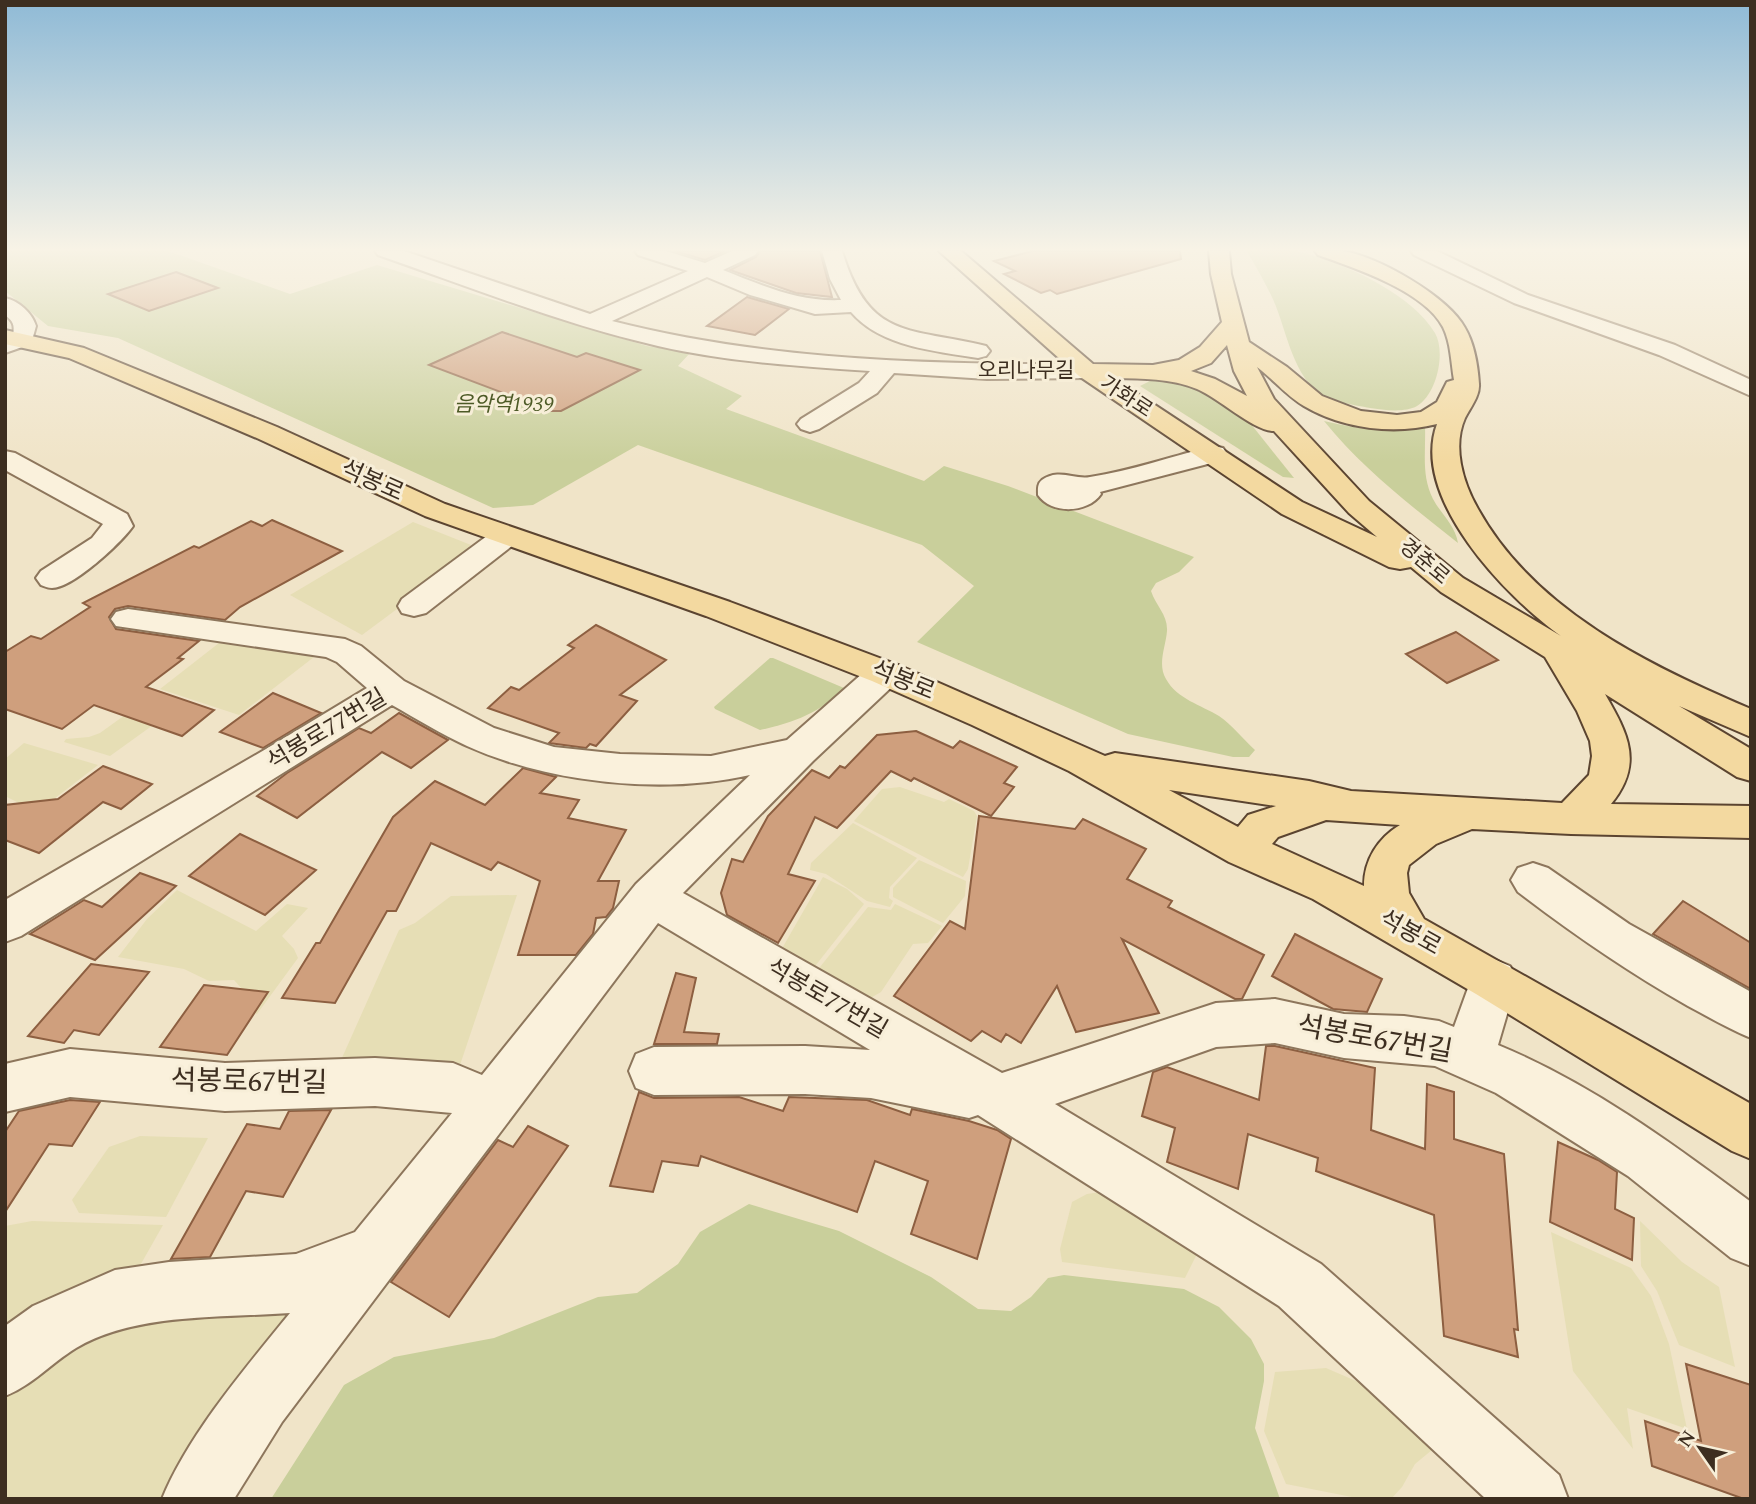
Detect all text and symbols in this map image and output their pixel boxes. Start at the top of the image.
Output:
street label: 오리나무길 [978,355,1074,387]
street label: 가화로 [1093,368,1159,426]
park label: 음악역1939 [454,389,554,421]
street label: 석봉로 [334,451,410,511]
street label: 경춘로 [1392,531,1456,593]
street label: 석봉로 [866,652,940,710]
street label: 석봉로77번길 [260,680,394,780]
street label: 석봉로 [1372,901,1448,965]
street label: 석봉로77번길 [760,950,894,1048]
street label: 석봉로67번길 [1294,1004,1456,1074]
street label: 석봉로67번길 [170,1059,328,1105]
north arrow [1665,1413,1735,1483]
text: N [1671,1425,1704,1454]

